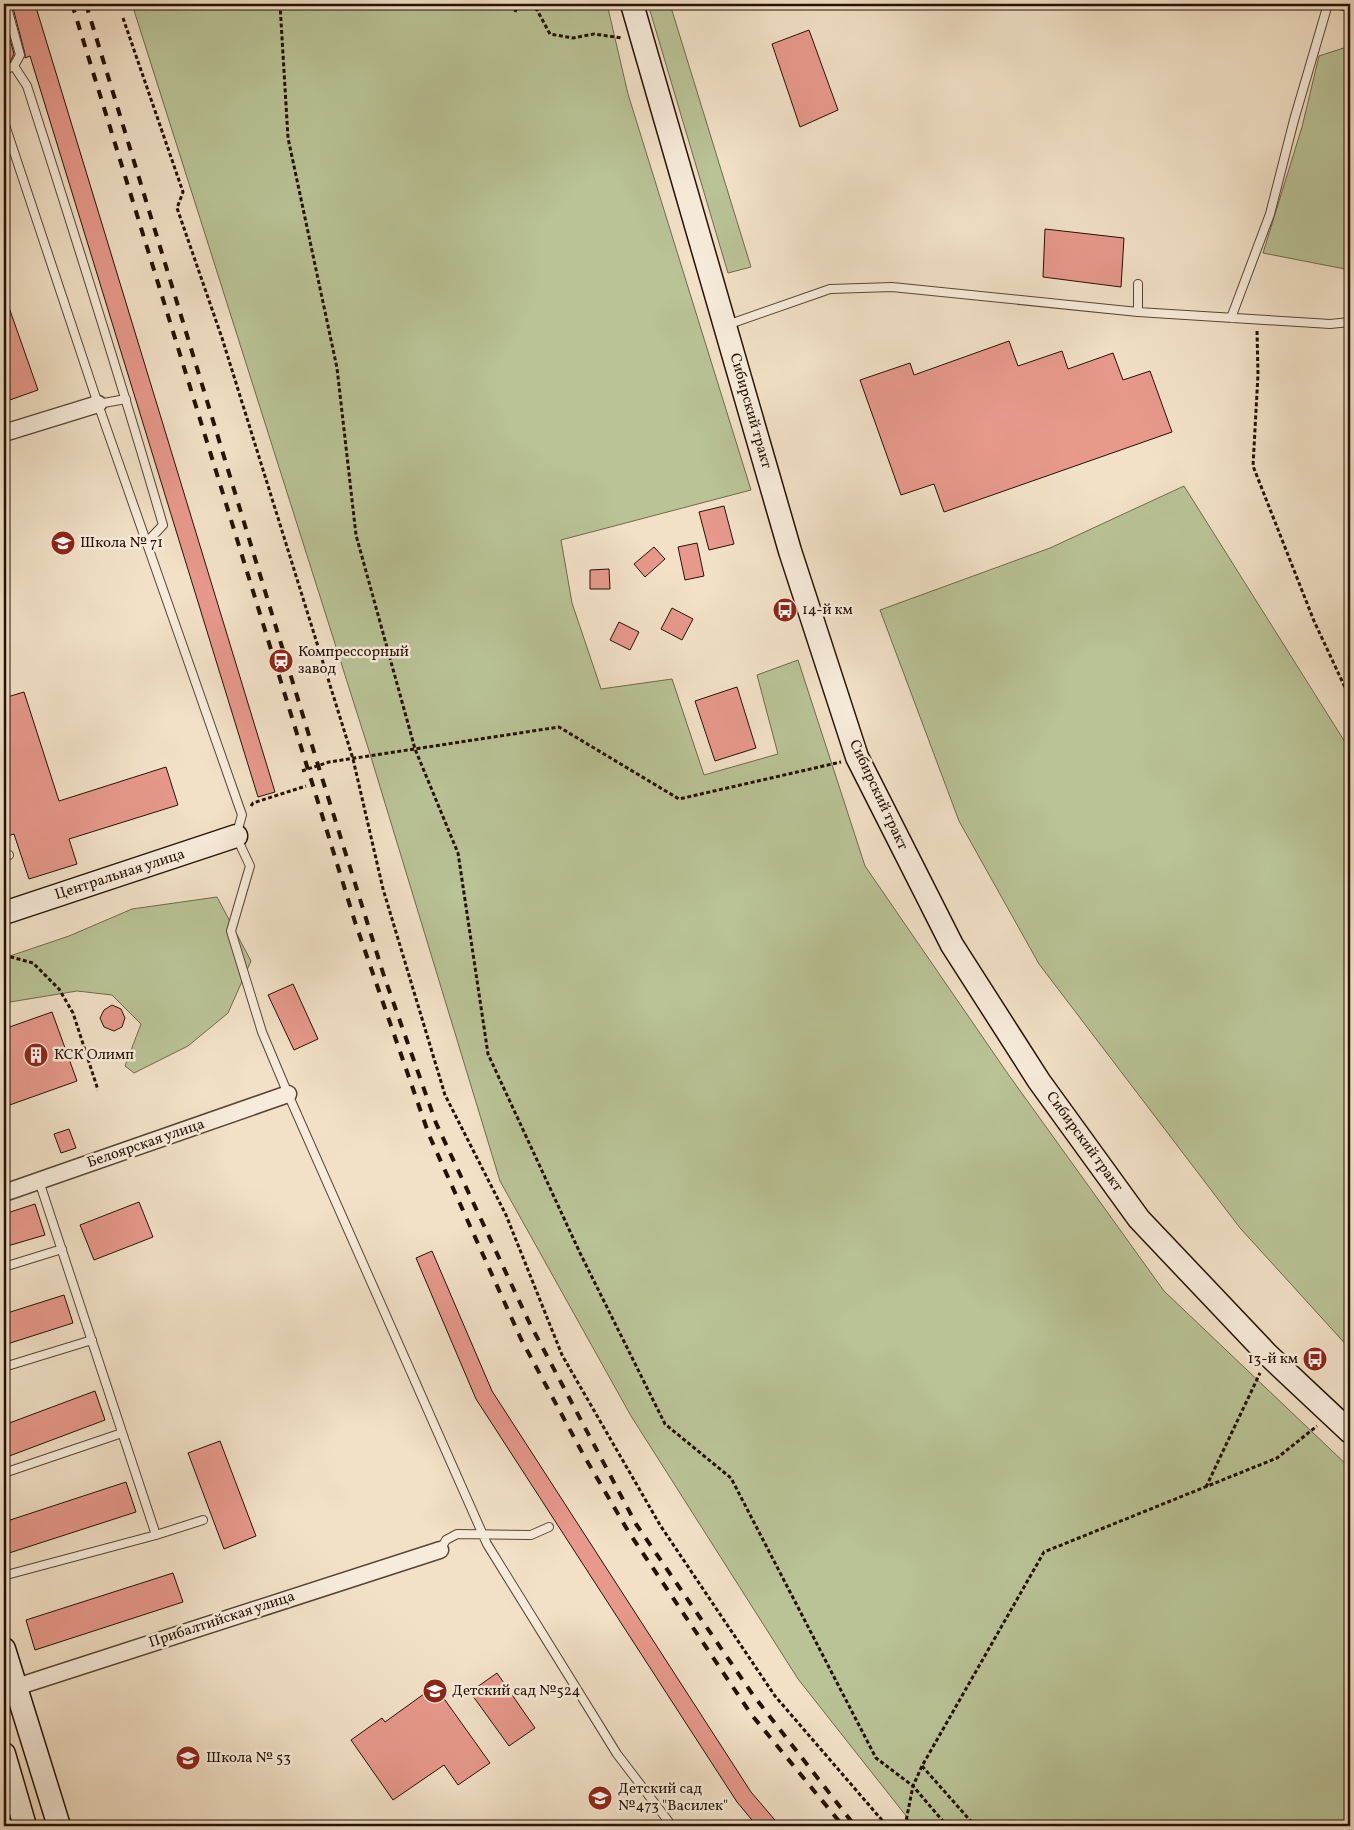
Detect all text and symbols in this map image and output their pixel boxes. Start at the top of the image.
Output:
street label: Сибирский тракт [723,351,777,472]
school or university icon: Школа № 71 [50,530,76,556]
place label: Школа № 71 [80,533,163,554]
bus stop icon: 14-й км [772,597,798,623]
place label: 14-й км [802,600,853,621]
place label: Компрессорный завод [298,642,409,680]
station icon: Компрессорный завод [268,648,294,674]
street label: Сибирский тракт [843,737,913,854]
street label: Центральная улица [52,844,188,906]
building icon: КСК Олимп [23,1042,49,1068]
place label: КСК Олимп [54,1045,134,1066]
street label: Сибирский тракт [1040,1088,1128,1197]
street label: Белоярская улица [84,1114,208,1174]
bus stop icon: 13-й км [1302,1346,1328,1372]
place label: 13-й км [1248,1349,1298,1370]
street label: Прибалтийская улица [146,1586,298,1654]
school or university icon: Детский сад №524 [422,1678,448,1704]
place label: Детский сад №524 [452,1681,580,1702]
school or university icon: Школа № 53 [175,1745,201,1771]
place label: Школа № 53 [206,1748,291,1769]
place label: Детский сад №473 "Василек" [618,1779,728,1817]
school or university icon: Детский сад №473 "Василек" [587,1785,613,1811]

